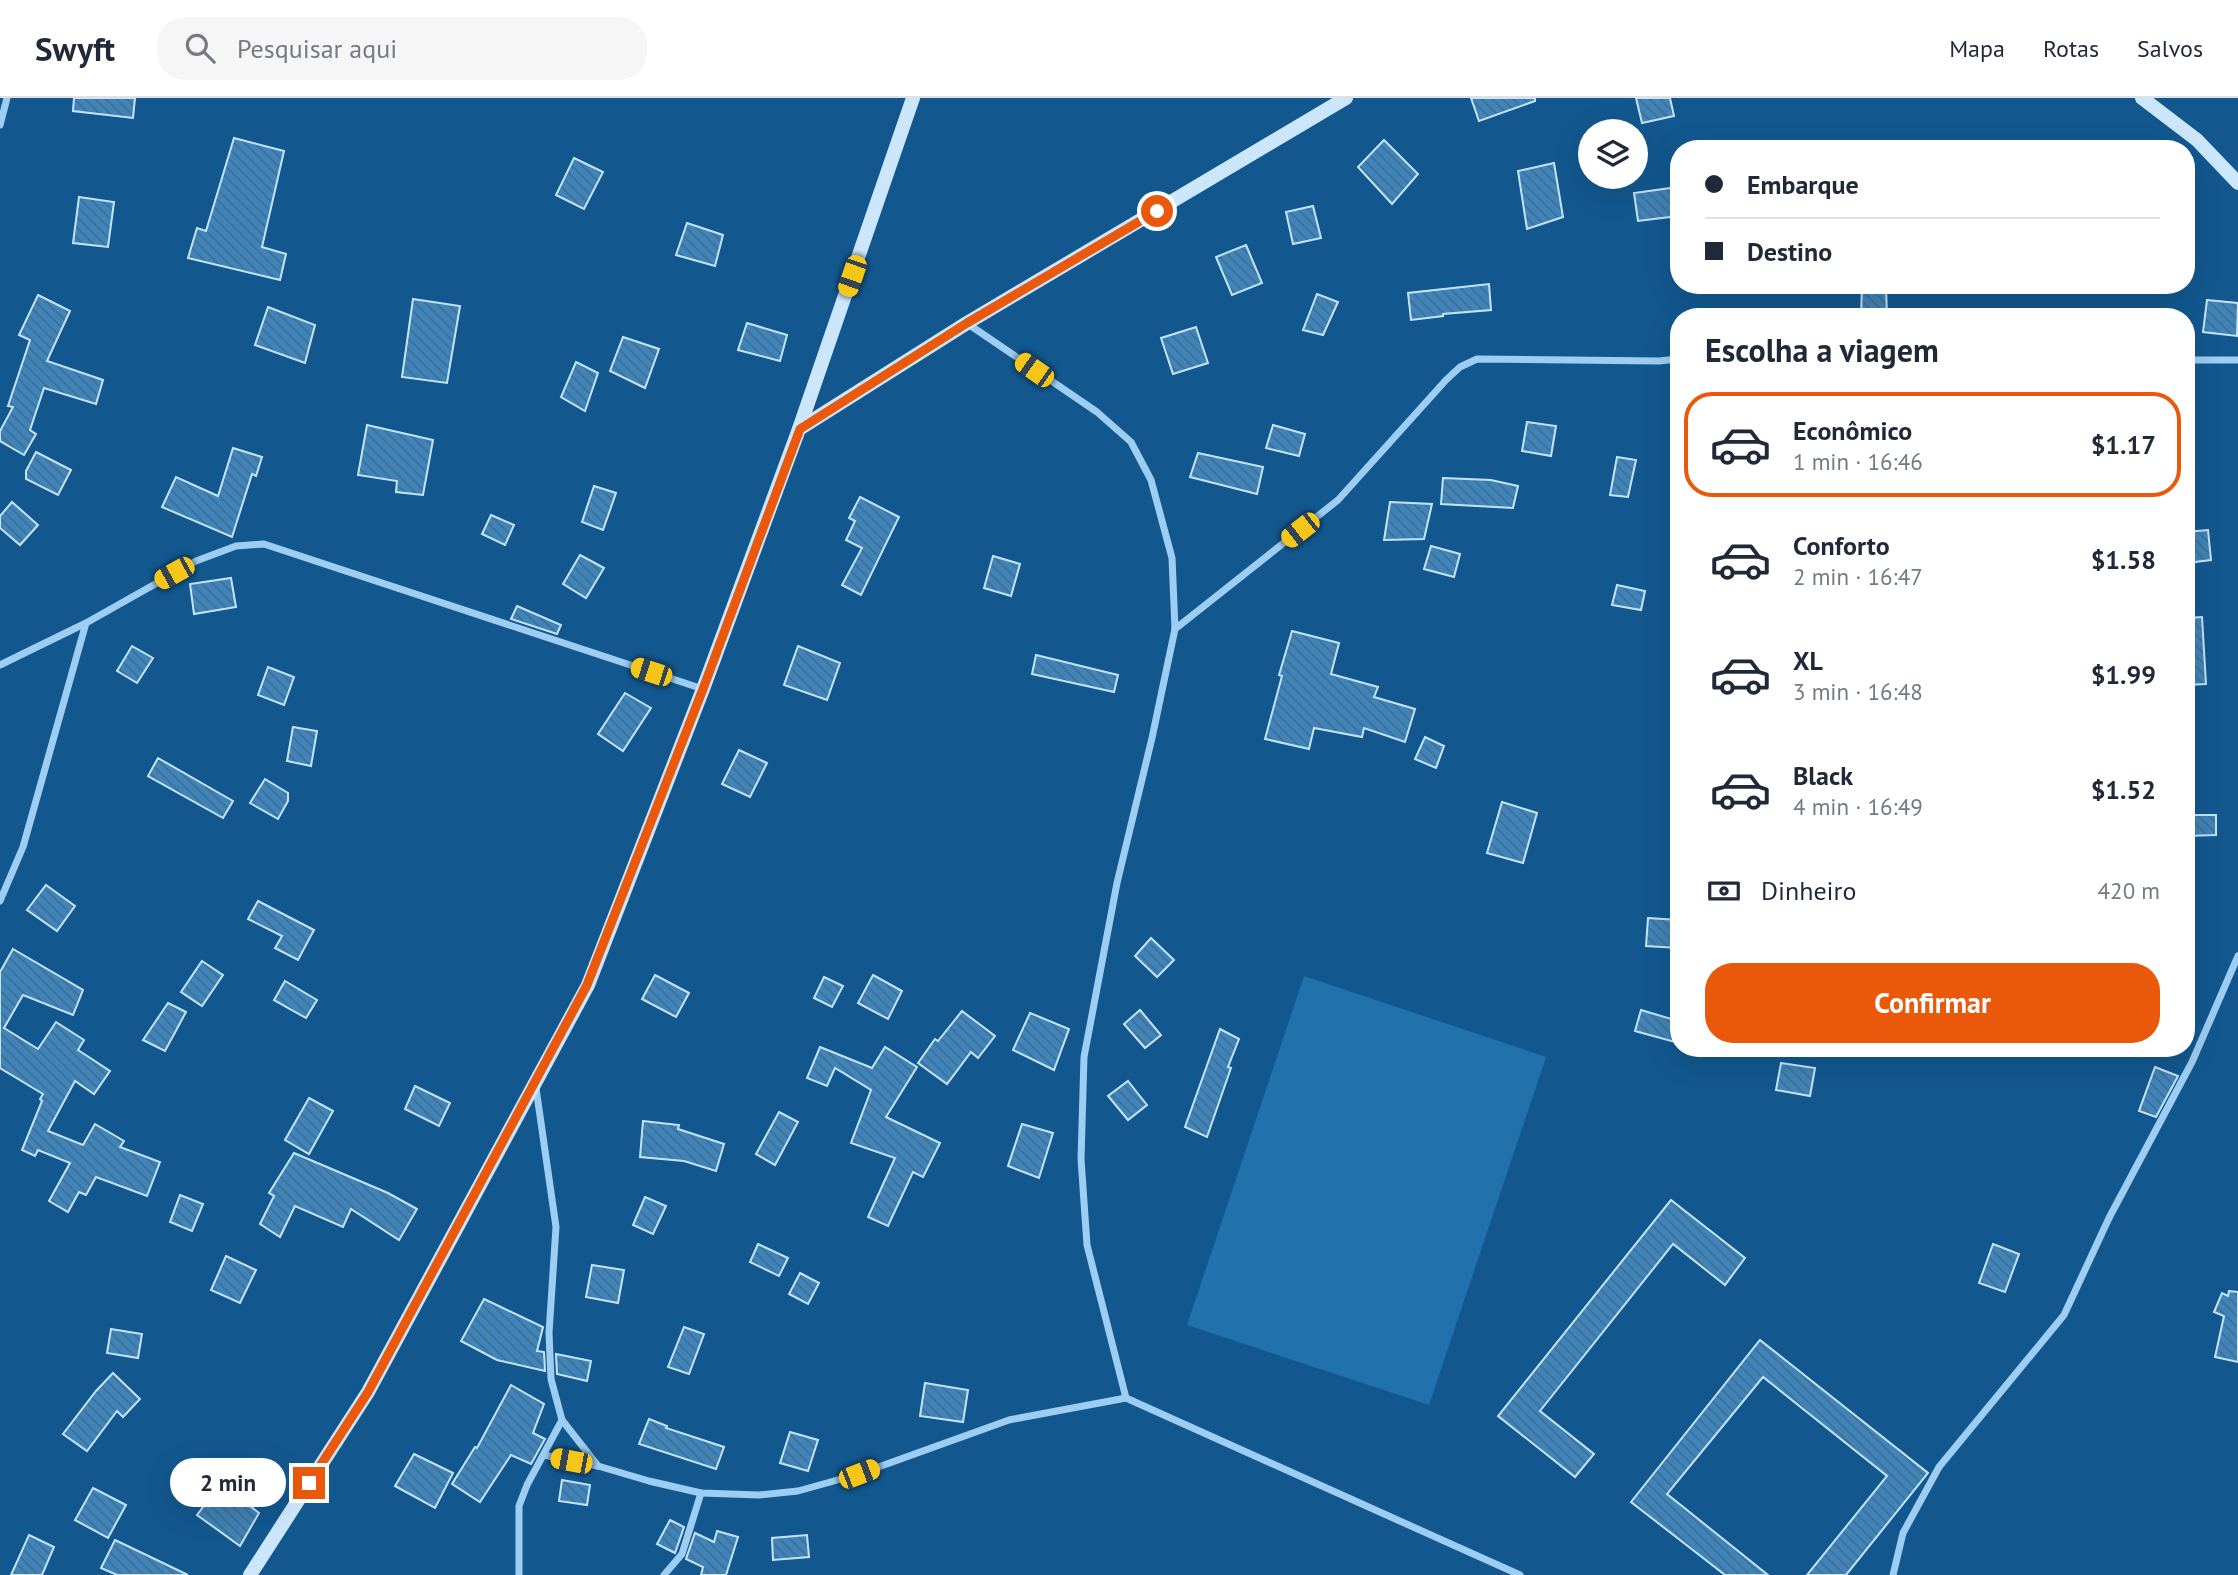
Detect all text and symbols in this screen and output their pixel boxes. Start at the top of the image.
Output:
search box [157,17,647,80]
text: Swyft [35,27,115,70]
icon: search [181,29,219,67]
text: Pesquisar aqui [237,32,397,65]
text: Mapa [1949,33,2005,64]
text: Rotas [2043,33,2099,64]
text: Salvos [2137,33,2203,64]
map controls [1578,119,1648,189]
button: layers [1578,119,1648,189]
text: Embarque [1747,168,1859,201]
route start [1141,195,1173,227]
text: Destino [1747,235,1832,268]
car [836,253,869,299]
text: Escolha a viagem [1705,329,1939,371]
car [1011,349,1058,391]
icon: car [1709,413,1772,476]
text: Econômico [1793,414,1912,447]
text: $1.17 [2091,428,2156,461]
text: 1 min · 16:46 [1793,447,1923,476]
car [1277,509,1324,551]
icon: car [1709,528,1772,591]
text: Conforto [1793,529,1890,562]
text: $1.58 [2091,543,2156,576]
car [151,554,198,592]
text: 2 min · 16:47 [1793,562,1923,591]
icon: car [1709,643,1772,706]
text: XL [1793,644,1823,677]
car [628,656,675,688]
text: $1.99 [2091,658,2156,691]
text: 3 min · 16:48 [1793,677,1923,706]
icon: car [1709,758,1772,821]
text: Black [1793,759,1853,792]
text: $1.52 [2091,773,2156,806]
text: 4 min · 16:49 [1793,792,1923,821]
icon: cash [1705,872,1743,910]
text: Dinheiro [1761,874,1856,907]
text: 420 m [2098,876,2160,905]
button: Confirmar [1705,963,2160,1043]
car [549,1447,594,1475]
car [836,1457,883,1491]
callout: 2 min [169,1458,284,1508]
route end [293,1467,325,1499]
text: 2 min [200,1468,256,1497]

